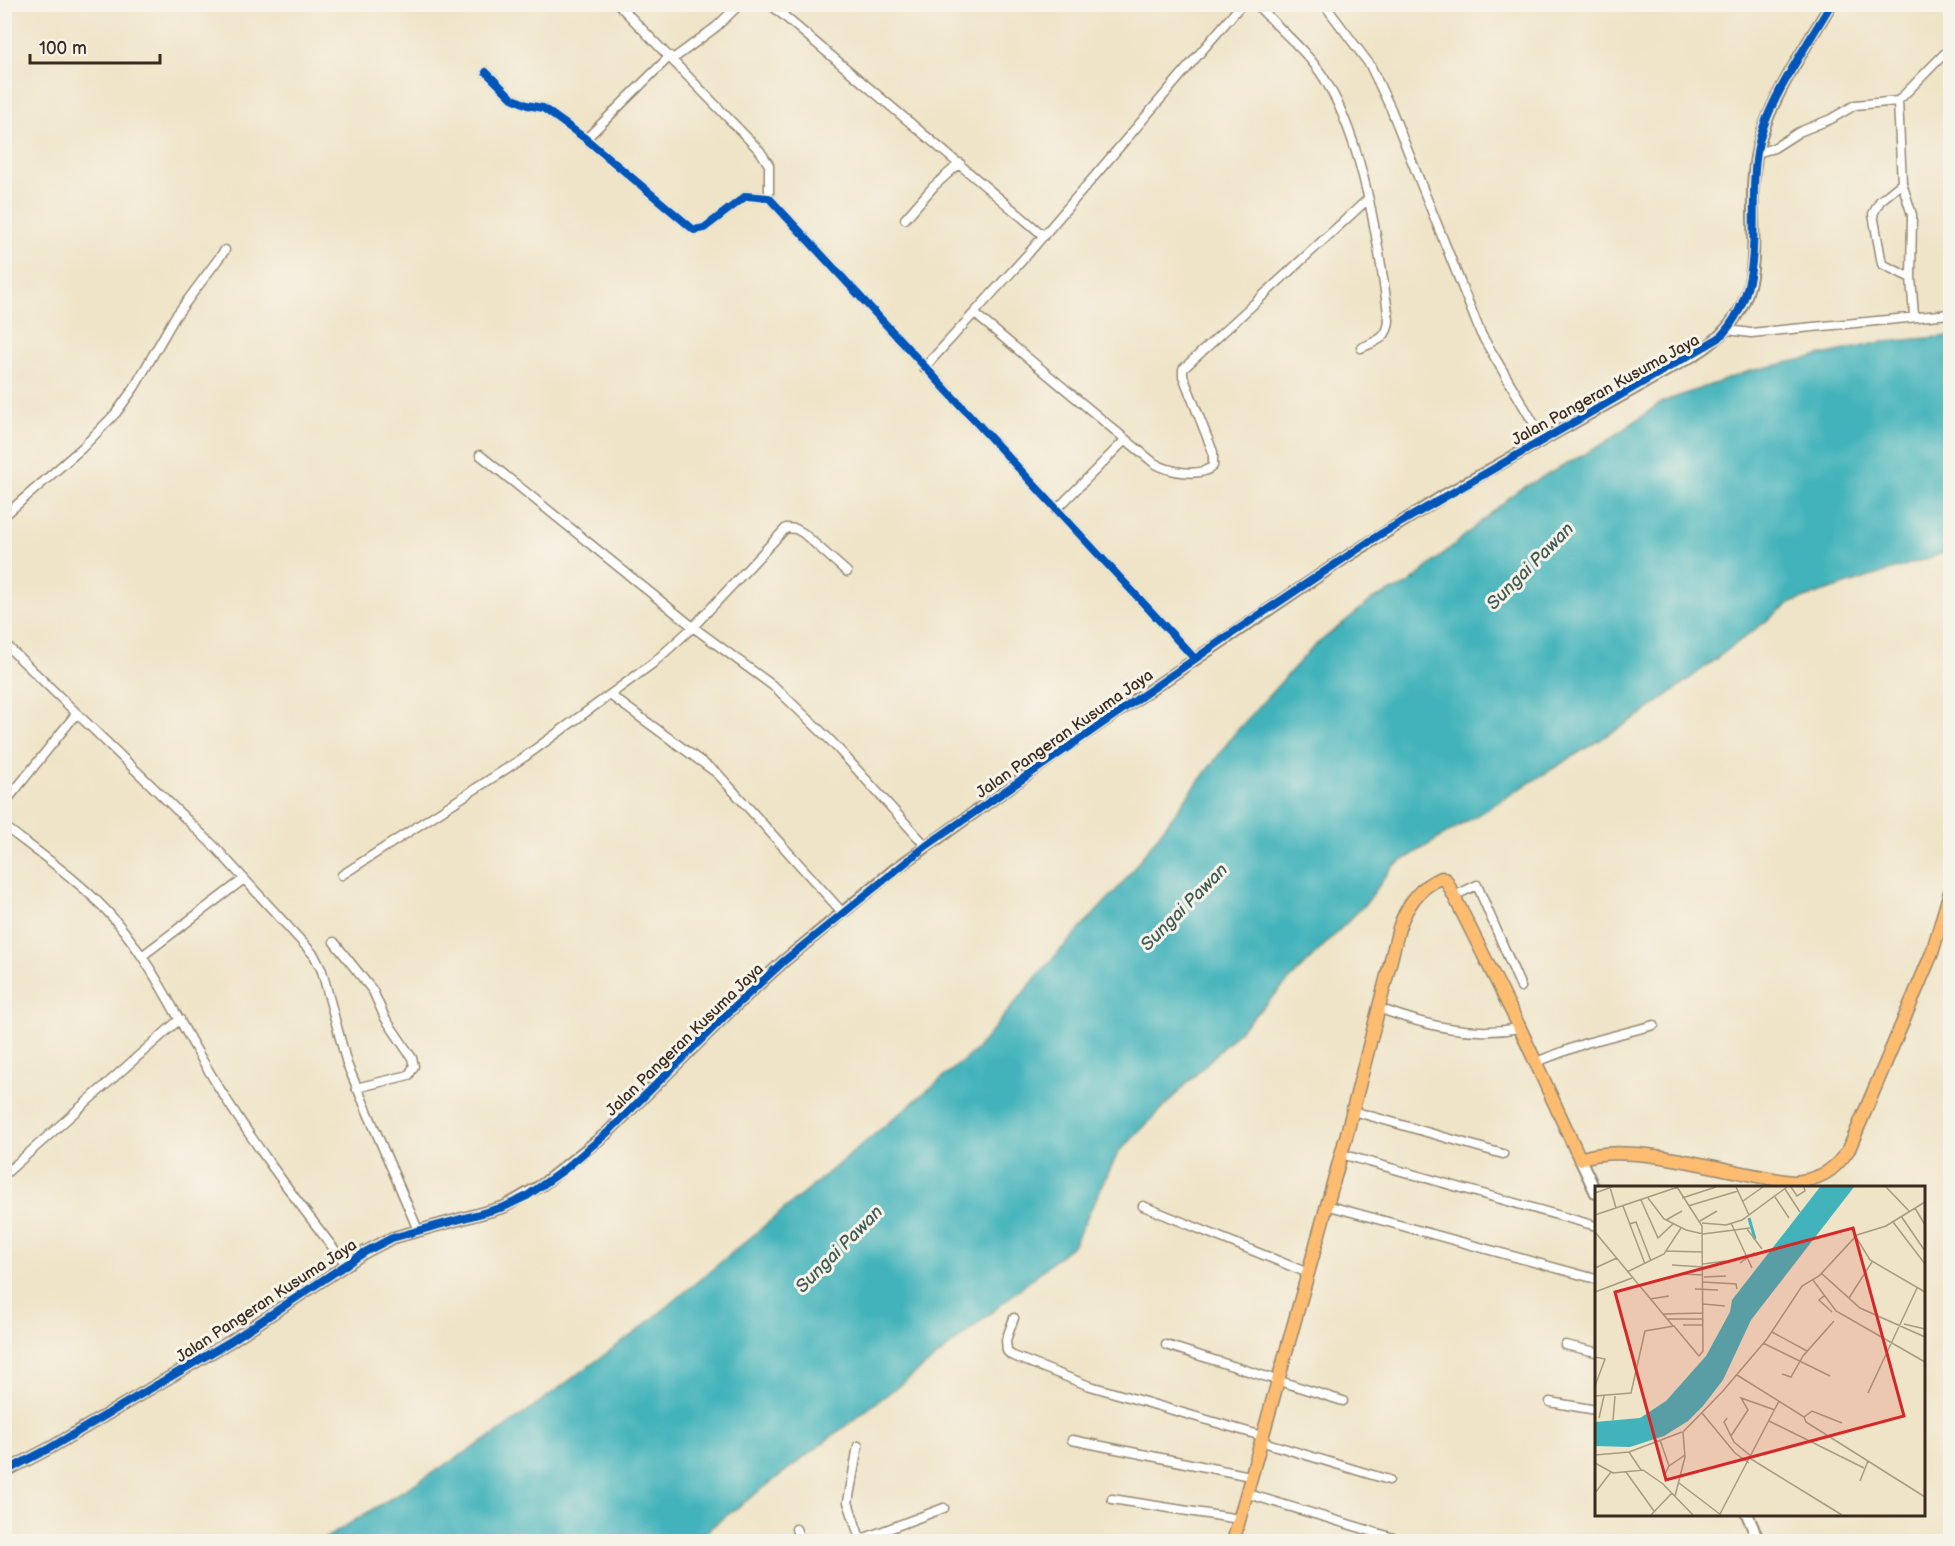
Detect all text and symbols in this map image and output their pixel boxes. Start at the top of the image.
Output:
scale bar [30,27,160,65]
text: 100 m [39,38,87,59]
street label: Jalan Pangeran Kusuma Jaya [1509,331,1703,450]
water label: Sungai Pawan [1482,518,1578,614]
street label: Jalan Pangeran Kusuma Jaya [973,666,1157,803]
water label: Sungai Pawan [1136,859,1232,955]
street label: Jalan Pangeran Kusuma Jaya [602,960,768,1120]
inset map [1595,1186,1925,1516]
water label: Sungai Pawan [791,1201,887,1297]
street label: Jalan Pangeran Kusuma Jaya [173,1236,361,1367]

